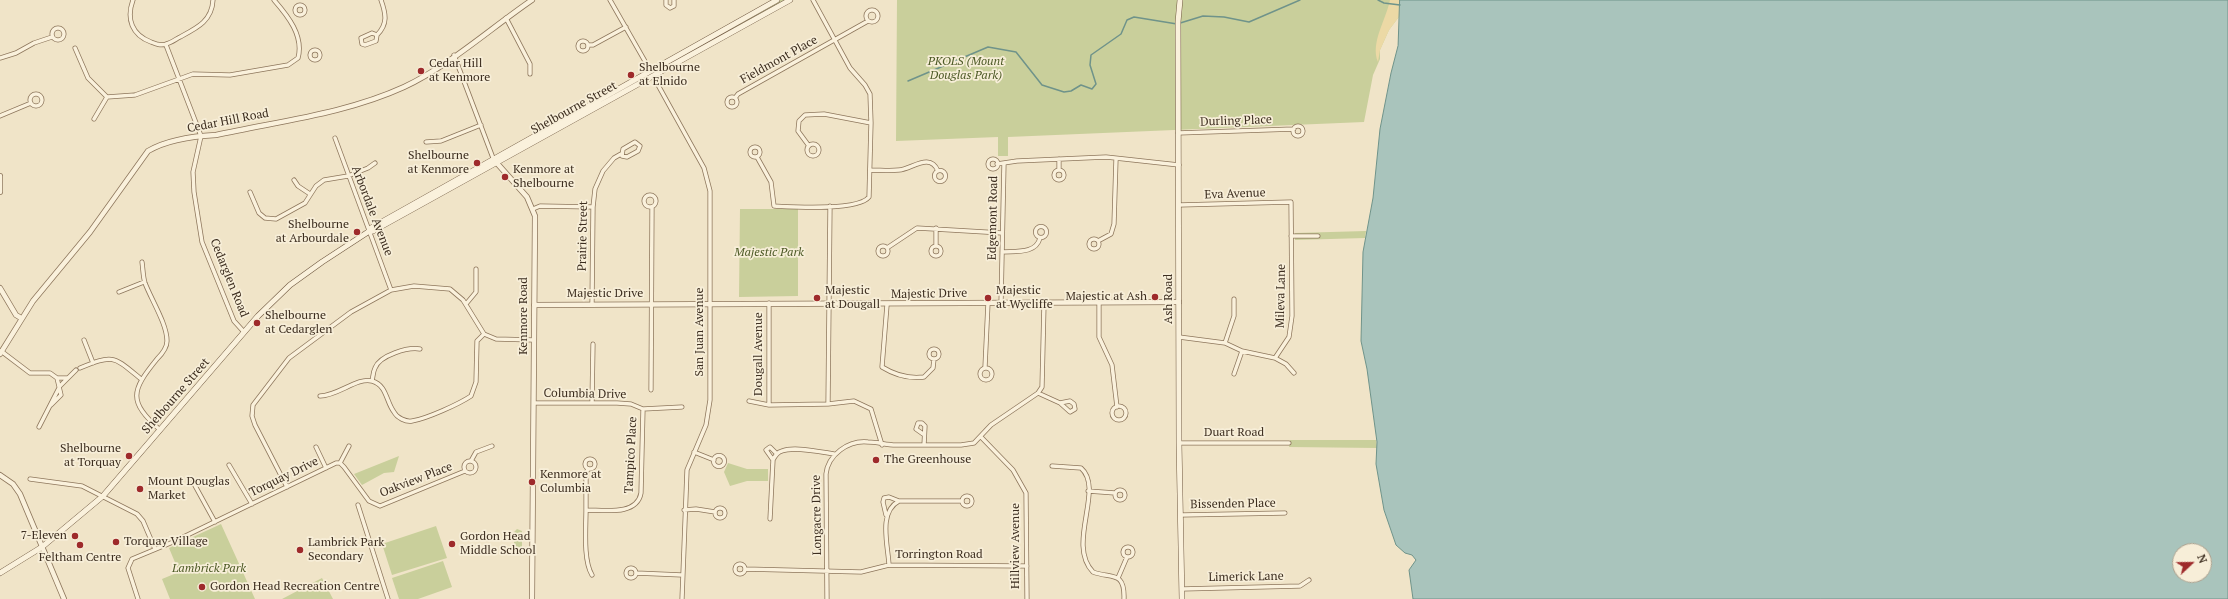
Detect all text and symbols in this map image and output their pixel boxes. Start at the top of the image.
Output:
street label: Fieldmont Place [738,33,820,87]
park label: PKOLS (Mount Douglas Park) [928,55,1004,83]
place label: Cedar Hill at Kenmore [429,57,490,85]
place label: Shelbourne at Elnido [639,61,700,89]
marker: Cedar Hill at Kenmore [416,66,426,76]
marker: Shelbourne at Elnido [626,70,636,80]
street label: Shelbourne Street [529,78,619,138]
street label: Cedar Hill Road [186,106,270,136]
street label: Durling Place [1200,113,1272,129]
place label: Shelbourne at Kenmore [408,149,469,177]
marker: Shelbourne at Kenmore [472,158,482,168]
place label: Kenmore at Shelbourne [513,163,574,191]
street label: Arbordale Avenue [348,164,396,258]
marker: Kenmore at Shelbourne [500,172,510,182]
street label: Edgemont Road [985,176,1001,260]
street label: Eva Avenue [1204,186,1266,202]
street label: Prairie Street [575,201,591,271]
place label: Shelbourne at Arbourdale [276,218,349,246]
marker: Shelbourne at Arbourdale [352,227,362,237]
street label: Cedarglen Road [207,237,251,319]
park label: Majestic Park [734,246,804,260]
street label: Mileva Lane [1273,264,1289,328]
street label: Ash Road [1162,274,1176,324]
street label: Kenmore Road [517,277,531,355]
place label: Majestic at Dougall [825,284,880,312]
place label: Majestic at Wycliffe [996,284,1053,312]
street label: Majestic Drive [891,286,967,302]
street label: Majestic Drive [567,287,643,301]
street label: San Juan Avenue [693,288,707,376]
place label: Majestic at Ash [1065,290,1147,304]
marker: Majestic at Ash [1150,292,1160,302]
marker: Majestic at Dougall [812,293,822,303]
marker: Majestic at Wycliffe [983,293,993,303]
place label: Shelbourne at Cedarglen [265,309,332,337]
street label: Dougall Avenue [752,312,766,396]
marker: Shelbourne at Cedarglen [252,318,262,328]
street label: Shelbourne Street [139,355,213,437]
street label: Columbia Drive [544,386,626,402]
street label: Tampico Place [622,416,640,494]
street label: Duart Road [1204,426,1264,440]
place label: Shelbourne at Torquay [60,442,121,470]
marker: Shelbourne at Torquay [124,451,134,461]
place label: The Greenhouse [884,453,971,467]
street label: Torquay Drive [247,454,321,500]
marker: The Greenhouse [871,455,881,465]
street label: Oakview Place [378,460,454,500]
place label: Kenmore at Columbia [540,468,601,496]
place label: Mount Douglas Market [148,475,230,503]
street label: Longacre Drive [809,475,825,555]
marker: Kenmore at Columbia [527,477,537,487]
marker: Mount Douglas Market [135,484,145,494]
street label: Bissenden Place [1190,496,1276,512]
street label: Hillview Avenue [1009,503,1023,589]
place label: 7-Eleven [21,529,67,543]
place label: Gordon Head Middle School [460,530,536,558]
marker: 7-Eleven [70,531,80,541]
place label: Torquay Village [124,535,208,549]
place label: Lambrick Park Secondary [308,536,384,564]
marker: Torquay Village [111,537,121,547]
marker: Gordon Head Middle School [447,539,457,549]
marker: Feltham Centre [75,540,85,550]
north arrow [2172,543,2212,583]
marker: Lambrick Park Secondary [295,545,305,555]
street label: Torrington Road [895,548,983,562]
place label: Feltham Centre [39,551,121,565]
text: N [2194,552,2210,565]
park label: Lambrick Park [172,562,246,576]
street label: Limerick Lane [1208,569,1284,585]
place label: Gordon Head Recreation Centre [210,580,379,594]
marker: Gordon Head Recreation Centre [197,582,207,592]

